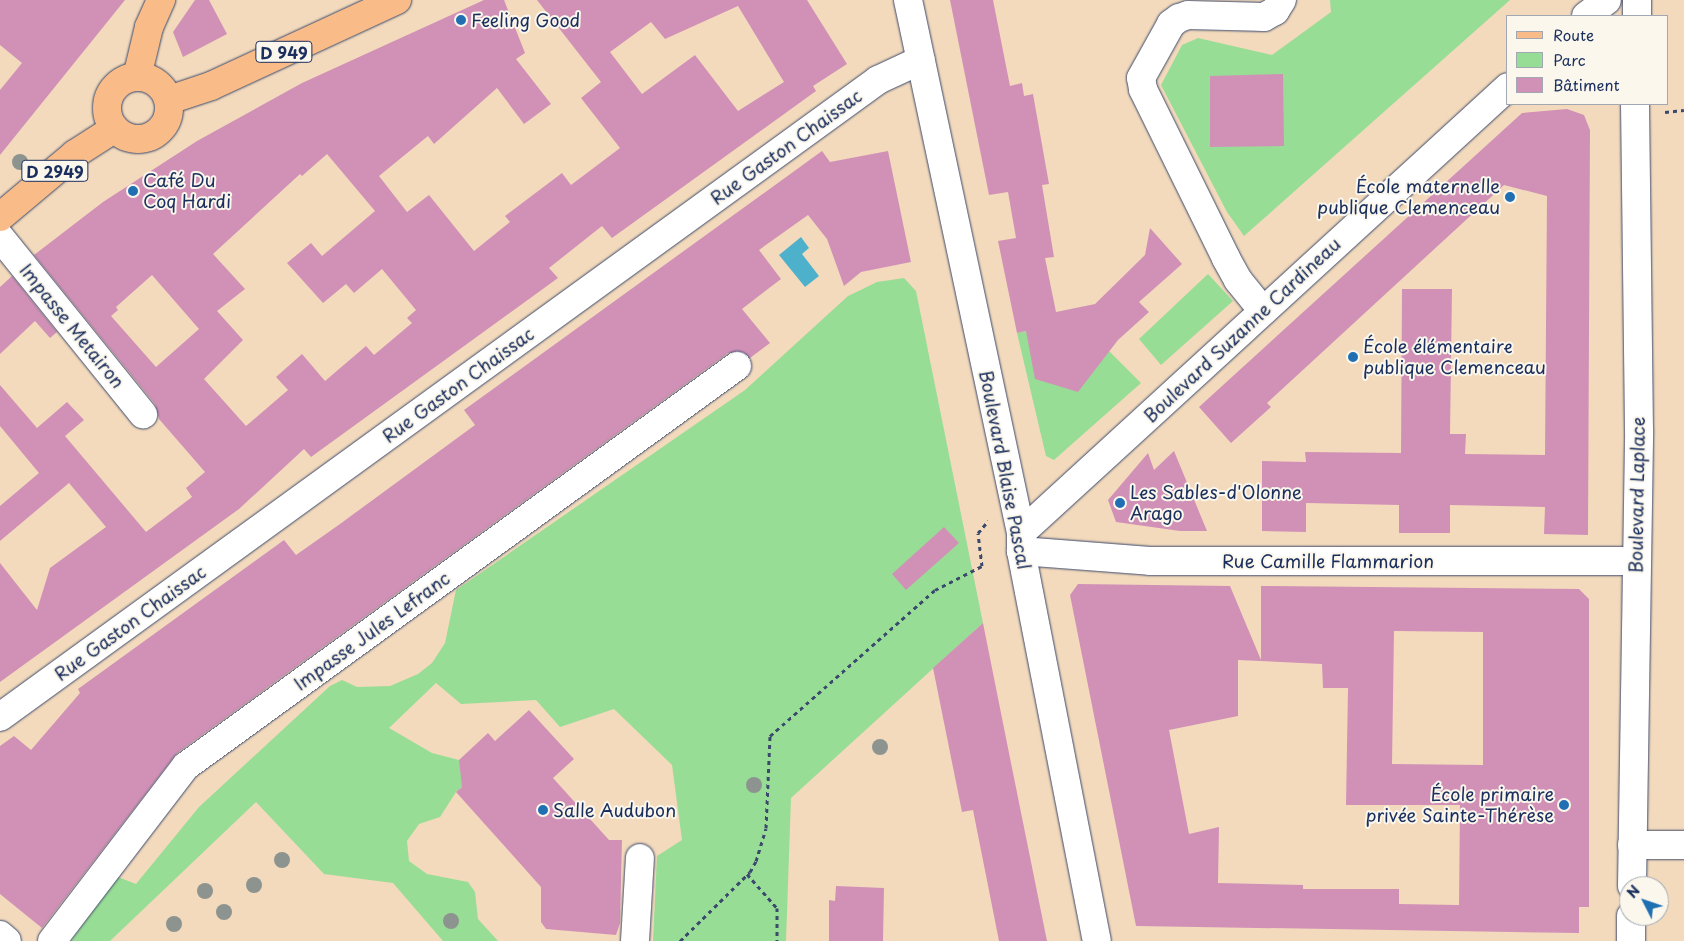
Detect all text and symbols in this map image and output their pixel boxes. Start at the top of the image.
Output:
place label: Feeling Good [471,9,581,31]
marker: Feeling Good [455,14,467,26]
legend [1506,15,1669,105]
text: Route [1553,23,1594,46]
road number: D 949 [254,38,314,66]
text: Parc [1553,48,1586,71]
text: Bâtiment [1553,73,1620,96]
street label: Rue Gaston Chaissac [706,84,866,210]
road number: D 2949 [20,158,90,185]
place label: Café Du Coq Hardi [143,170,232,212]
place label: École maternelle publique Clemenceau [1316,176,1500,218]
marker: Café Du Coq Hardi [127,185,139,197]
marker: École maternelle publique Clemenceau [1504,191,1516,203]
street label: Boulevard Suzanne Cardineau [1139,233,1345,427]
street label: Impasse Metairon [15,259,129,393]
street label: Rue Gaston Chaissac [378,322,538,448]
place label: École élémentaire publique Clemenceau [1363,336,1547,378]
marker: École élémentaire publique Clemenceau [1347,351,1359,363]
street label: Boulevard Blaise Pascal [975,367,1035,573]
street label: Boulevard Laplace [1625,416,1649,574]
place label: Les Sables-d'Olonne Arago [1130,482,1303,524]
marker: Les Sables-d'Olonne Arago [1114,497,1126,509]
street label: Rue Camille Flammarion [1221,550,1435,572]
street label: Rue Gaston Chaissac [50,560,210,686]
street label: Impasse Jules Lefranc [288,566,456,696]
place label: École primaire privée Sainte-Thérèse [1364,784,1554,826]
place label: Salle Audubon [553,799,676,821]
marker: École primaire privée Sainte-Thérèse [1558,799,1570,811]
marker: Salle Audubon [537,804,549,816]
north arrow [1619,876,1669,926]
text: N [1621,880,1645,903]

